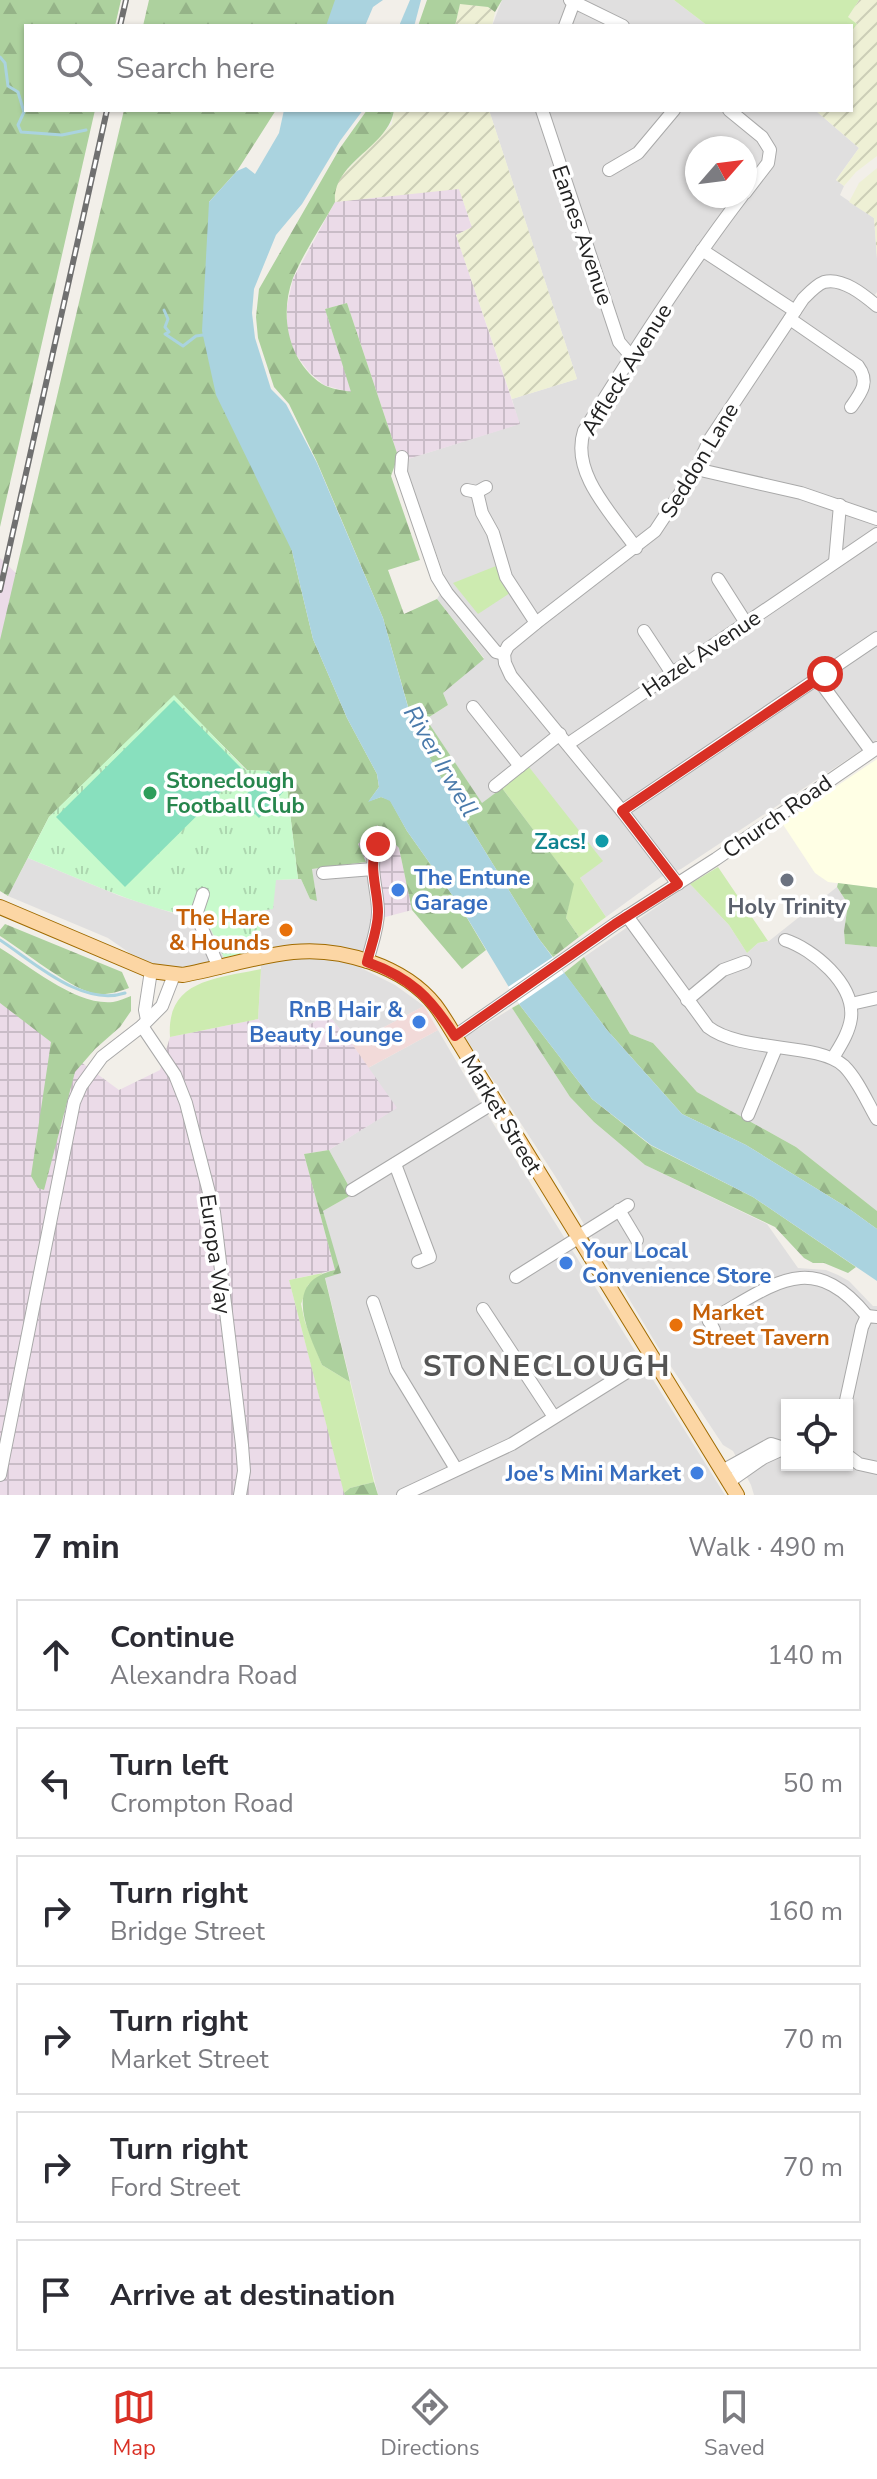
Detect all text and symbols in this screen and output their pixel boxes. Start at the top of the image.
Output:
search box [24,24,853,112]
icon: search [52,46,96,90]
text: Search here [116,48,275,89]
north arrow [685,136,757,208]
street label: Eames Avenue [544,161,620,309]
street label: Affleck Avenue [574,298,679,441]
street label: Seddon Lane [654,397,746,524]
street label: Hazel Avenue [636,603,767,705]
route start [807,656,843,692]
water label: River Irwell [396,699,486,823]
place label: Stoneclough Football Club [166,766,305,821]
street label: Church Road [717,768,838,866]
marker: Stoneclough Football Club [141,784,159,802]
route end [360,826,396,862]
place label: Zacs! [534,827,586,857]
marker: Zacs! [593,832,611,850]
place label: The Entune Garage [414,863,530,918]
marker: Holy Trinity [778,871,796,889]
marker: The Entune Garage [389,881,407,899]
place label: Holy Trinity [728,892,847,922]
place label: The Hare & Hounds [169,903,270,958]
marker: The Hare & Hounds [277,921,295,939]
place label: RnB Hair & Beauty Lounge [249,995,404,1050]
marker: RnB Hair & Beauty Lounge [410,1013,428,1031]
street label: Market Street [454,1049,549,1180]
street label: Europa Way [192,1192,238,1317]
place label: Your Local Convenience Store [581,1236,771,1291]
marker: Your Local Convenience Store [557,1254,575,1272]
place label: Market Street Tavern [692,1298,830,1353]
marker: Market Street Tavern [667,1316,685,1334]
district label: STONECLOUGH [423,1346,671,1387]
map controls [781,1399,853,1471]
button: locate [781,1399,853,1471]
place label: Joe's Mini Market [505,1459,682,1489]
marker: Joe's Mini Market [688,1464,706,1482]
text: 7 min [32,1524,120,1570]
text: Walk · 490 m [688,1530,845,1565]
text: Continue [110,1617,235,1658]
icon: ahead [34,1633,78,1677]
text: 140 m [767,1638,843,1673]
text: Alexandra Road [110,1658,298,1693]
text: Turn left [110,1745,228,1786]
icon: left [34,1761,78,1805]
text: 50 m [783,1766,843,1801]
text: Crompton Road [110,1786,294,1821]
text: Turn right [110,1873,248,1914]
icon: right [34,1889,78,1933]
text: 160 m [767,1894,843,1929]
text: Bridge Street [110,1914,265,1949]
text: Turn right [110,2001,248,2042]
icon: right [34,2017,78,2061]
text: 70 m [783,2022,843,2057]
text: Market Street [110,2042,269,2077]
text: Turn right [110,2129,248,2170]
icon: right [34,2145,78,2189]
text: 70 m [783,2150,843,2185]
text: Ford Street [110,2170,240,2205]
icon: arrive [34,2273,78,2317]
text: Arrive at destination [110,2275,395,2316]
tab: Map [112,2385,156,2463]
tab: Directions [381,2385,480,2463]
tab: Saved [704,2385,765,2463]

